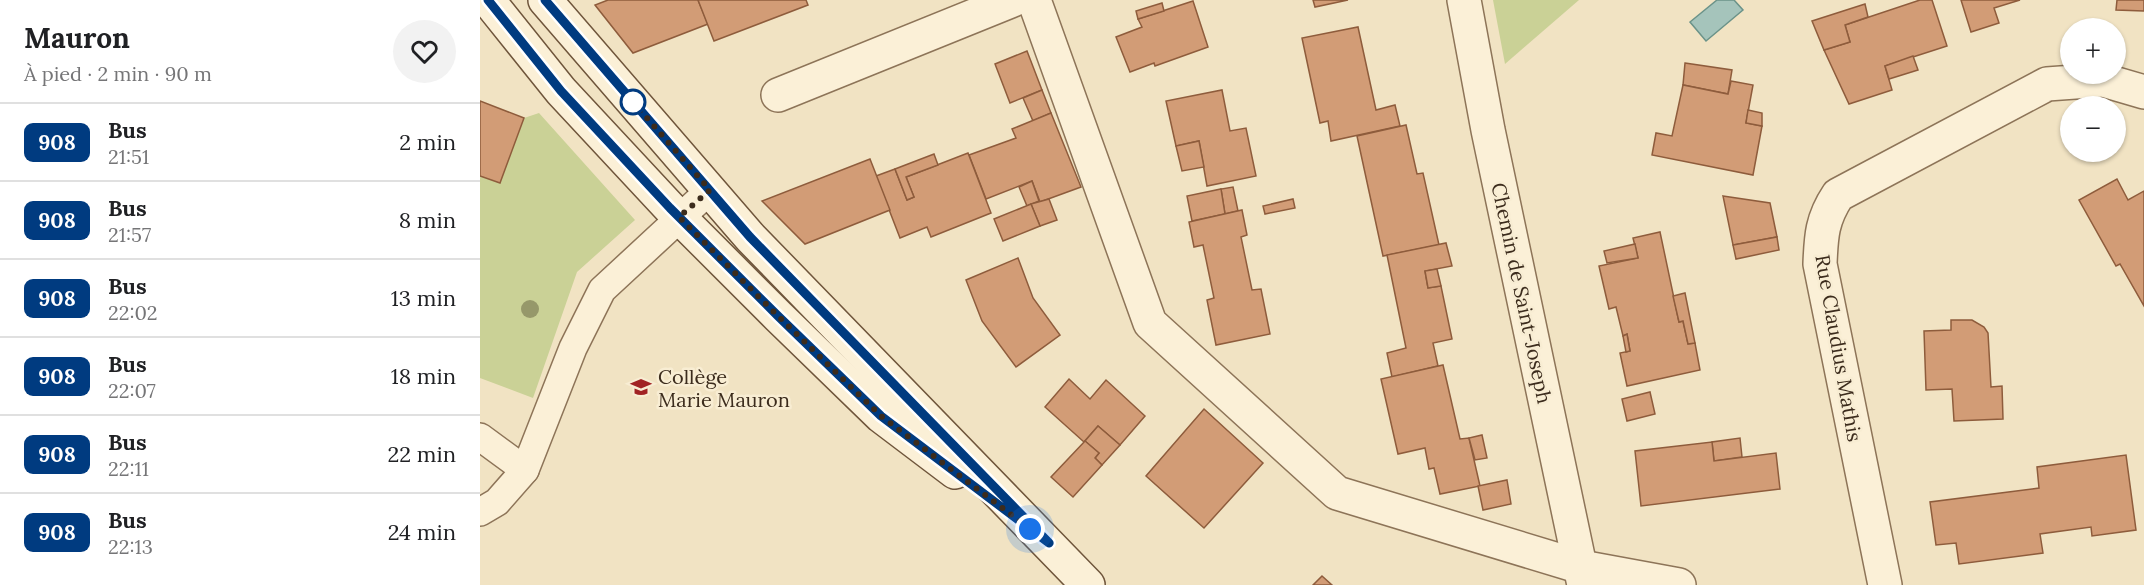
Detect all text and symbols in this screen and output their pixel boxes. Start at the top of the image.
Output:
map controls [2060,18,2126,162]
button: + [2060,18,2126,84]
text: Mauron [24,20,130,56]
button: heart [393,20,456,83]
text: À pied · 2 min · 90 m [24,61,212,86]
unlabelled marker [620,89,646,115]
button: − [2060,96,2126,162]
text: Bus [108,116,147,144]
text: 2 min [399,128,456,156]
text: 908 [38,129,76,156]
text: 21:51 [108,144,149,169]
street label: Chemin de Saint-Joseph [1486,180,1558,406]
text: Bus [108,194,147,222]
text: 8 min [399,206,456,234]
text: 908 [38,207,76,234]
text: 21:57 [108,222,151,247]
street label: Rue Claudius Mathis [1810,253,1868,443]
text: Bus [108,272,147,300]
text: 13 min [391,284,456,312]
text: 908 [38,285,76,312]
text: 22:02 [108,300,158,325]
text: Bus [108,350,147,378]
text: 18 min [391,362,456,390]
text: 908 [38,363,76,390]
place label: Collège Marie Mauron [658,364,790,412]
school or university icon: Collège Marie Mauron [629,375,653,399]
text: 22:07 [108,378,156,403]
text: Bus [108,428,147,456]
text: 22 min [387,440,456,468]
text: 908 [38,441,76,468]
text: 22:11 [108,456,149,481]
text: Bus [108,506,147,534]
your location [1015,514,1045,544]
text: 24 min [388,518,456,546]
text: 908 [38,519,76,546]
text: 22:13 [108,534,153,559]

